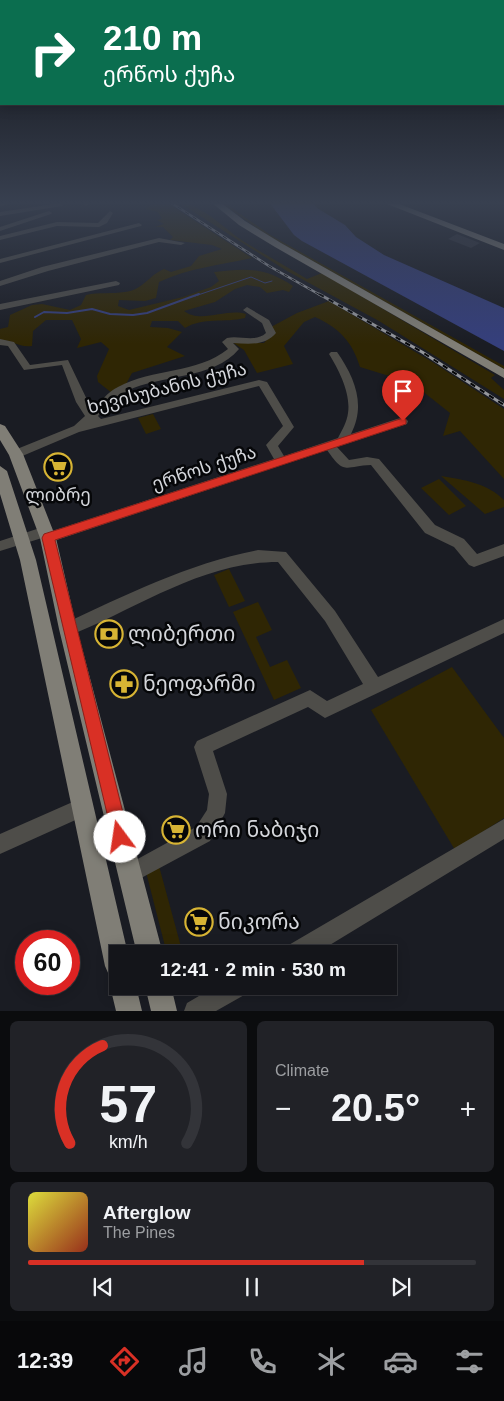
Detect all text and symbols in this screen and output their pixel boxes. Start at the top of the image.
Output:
text: 210 m [103,18,202,57]
icon: right [20,20,85,85]
text: ერწოს ქუჩა [103,62,235,87]
street label: ხევისუბანის ქუჩა [85,359,249,418]
pin [382,370,424,421]
icon: arrive [389,377,417,405]
street label: ერწოს ქუჩა [149,442,259,495]
supermarket icon: ლიბრე [43,452,73,482]
place label: ლიბრე [25,485,91,506]
bank icon: ლიბერთი [94,619,124,649]
place label: ლიბერთი [128,622,235,647]
pharmacy icon: ნეოფარმი [109,669,139,699]
place label: ნეოფარმი [143,672,255,696]
position arrow [93,810,145,862]
supermarket icon: ორი ნაბიჯი [161,815,191,845]
place label: ორი ნაბიჯი [195,818,319,842]
supermarket icon: ნიკორა [184,907,214,937]
place label: ნიკორა [218,910,300,934]
speed limit sign: 60 [15,930,80,995]
text: 12:41 · 2 min · 530 m [160,959,346,980]
text: Climate [275,1062,329,1079]
text: 57 [100,1075,157,1133]
text: 20.5° [331,1087,420,1129]
text: − [275,1093,291,1124]
text: + [460,1093,476,1124]
text: km/h [109,1132,148,1152]
text: Afterglow [103,1202,191,1223]
text: The Pines [103,1224,175,1241]
icon: previous [89,1273,117,1301]
icon: pause [238,1273,266,1301]
icon: next [387,1273,415,1301]
icon: directions [107,1344,142,1379]
icon: music [176,1344,211,1379]
icon: phone [245,1344,280,1379]
icon: climate [314,1344,349,1379]
icon: car [383,1344,418,1379]
icon: filters [452,1344,487,1379]
text: 12:39 [17,1348,73,1373]

